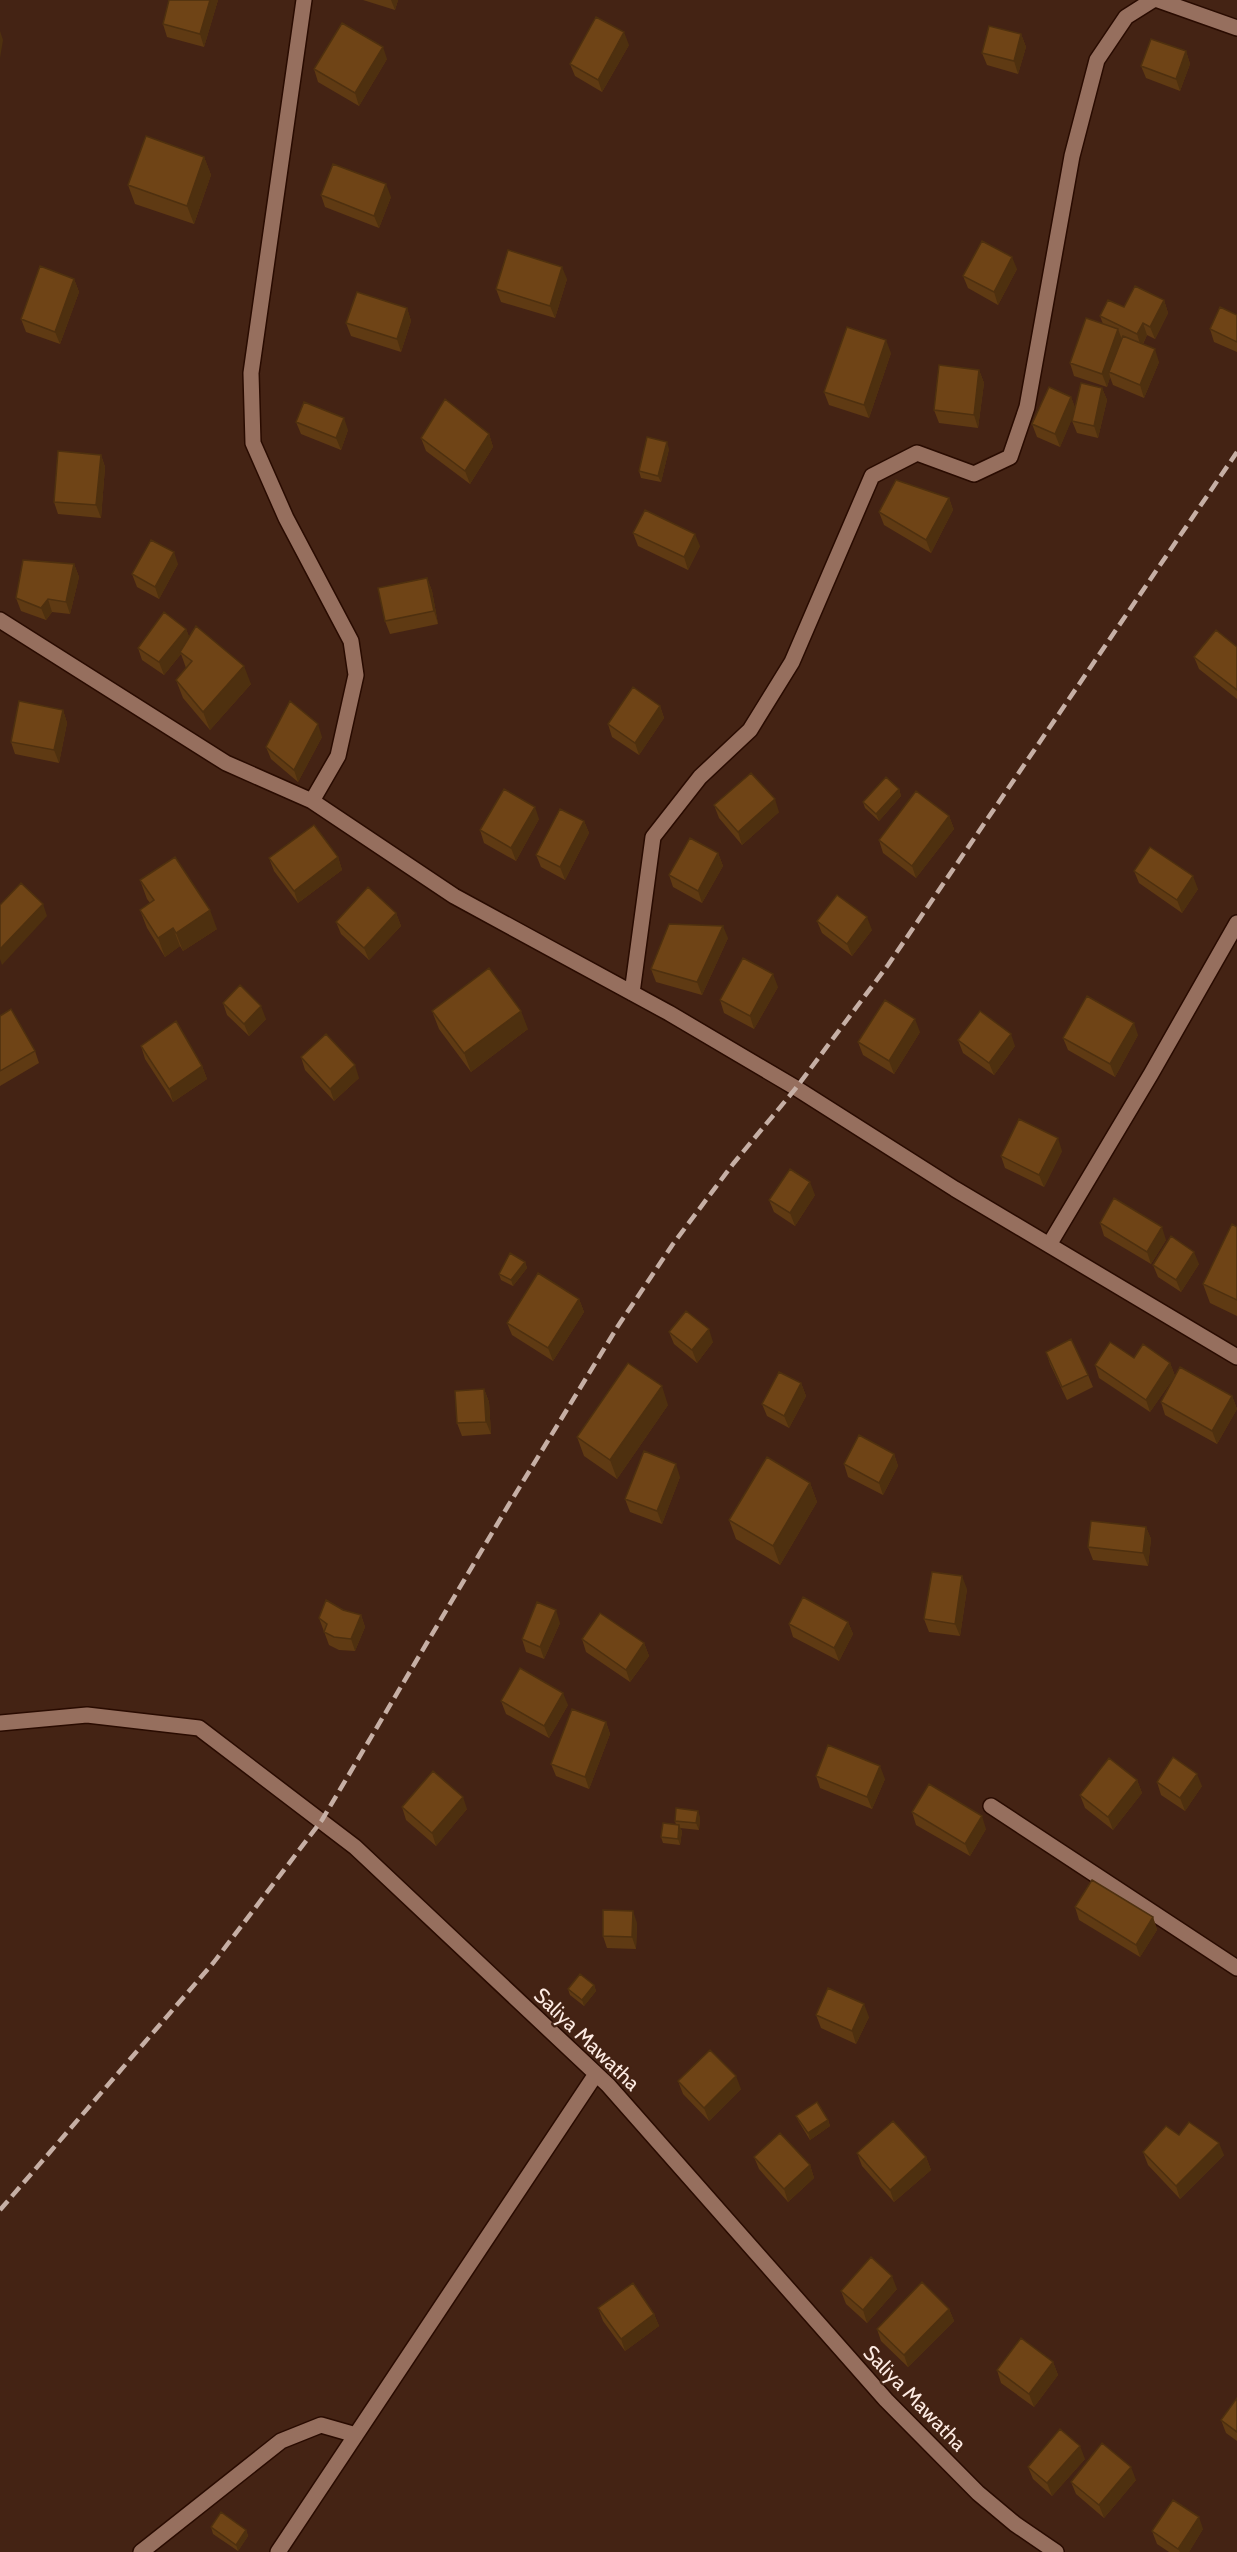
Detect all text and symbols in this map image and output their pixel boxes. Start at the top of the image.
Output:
street label: Saliya Mawatha [529,1982,645,2096]
street label: Saliya Mawatha [858,2340,972,2456]

